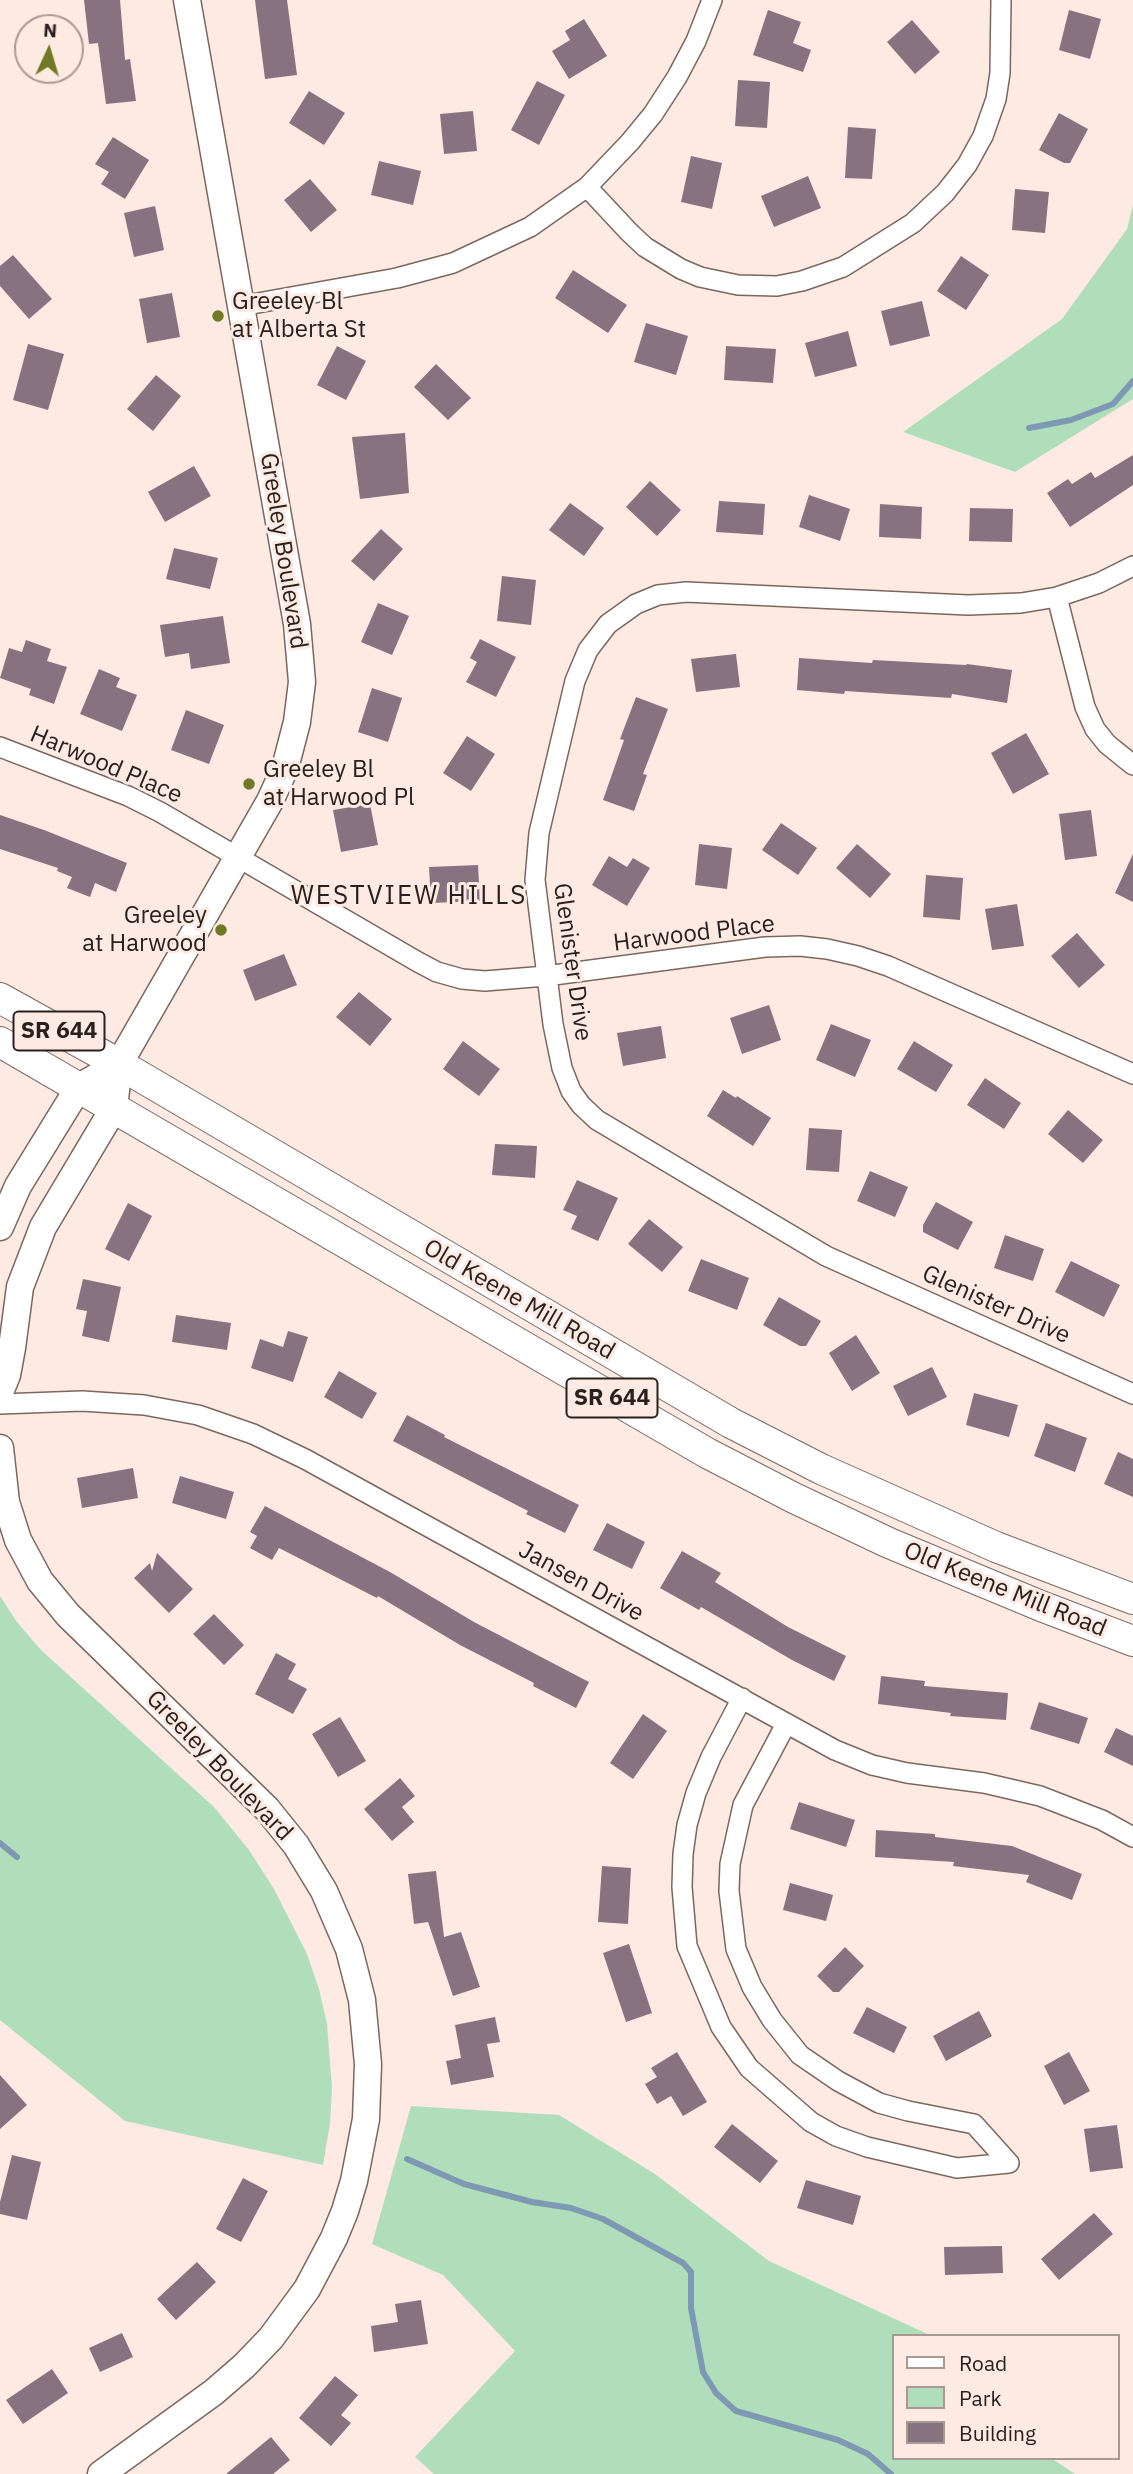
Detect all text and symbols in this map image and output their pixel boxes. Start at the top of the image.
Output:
north arrow [14,14,84,84]
text: N [43,18,58,42]
place label: Greeley Bl at Alberta St [232,288,366,344]
marker: Greeley Bl at Alberta St [210,308,226,324]
street label: Greeley Boulevard [253,451,313,651]
street label: Harwood Place [26,720,186,810]
place label: Greeley Bl at Harwood Pl [263,756,414,812]
marker: Greeley Bl at Harwood Pl [241,776,257,792]
district label: WESTVIEW HILLS [292,880,526,912]
street label: Glenister Drive [547,881,597,1043]
place label: Greeley at Harwood [82,902,207,958]
street label: Harwood Place [612,910,776,958]
marker: Greeley at Harwood [213,922,229,938]
road number: SR 644 [14,1012,104,1050]
street label: Old Keene Mill Road [418,1234,620,1366]
street label: Glenister Drive [917,1259,1075,1351]
road number: SR 644 [566,1378,658,1418]
street label: Jansen Drive [513,1536,649,1628]
street label: Old Keene Mill Road [900,1536,1110,1644]
street label: Greeley Boulevard [140,1685,298,1847]
legend [892,2334,1119,2460]
text: Road [959,2349,1007,2377]
text: Park [959,2384,1002,2412]
text: Building [959,2419,1036,2447]

